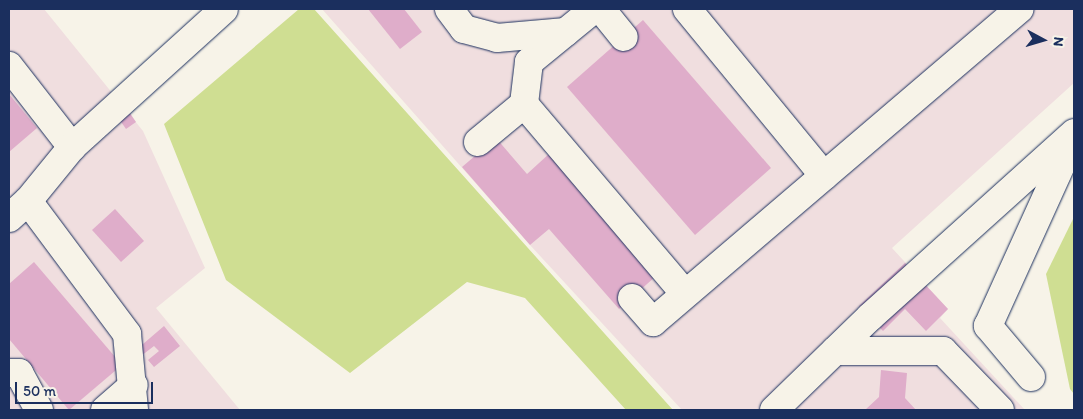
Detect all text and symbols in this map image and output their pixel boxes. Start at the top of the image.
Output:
north arrow [1018,15,1068,65]
text: N [1049,36,1067,47]
scale bar [18,372,155,404]
text: 50 m [23,382,56,400]

